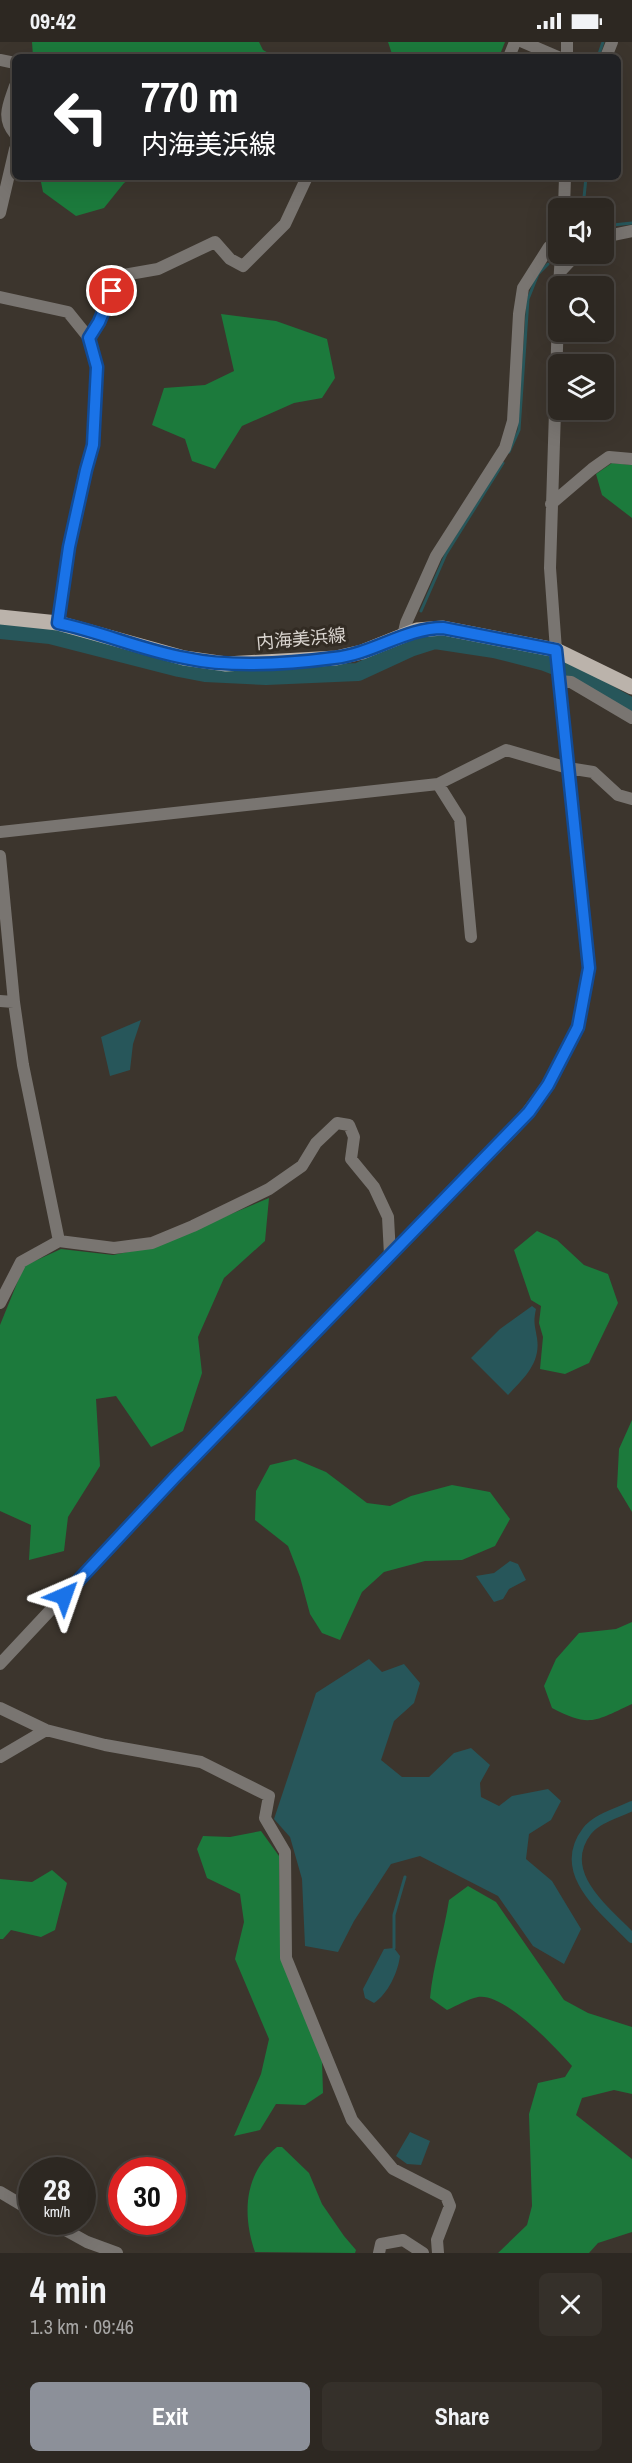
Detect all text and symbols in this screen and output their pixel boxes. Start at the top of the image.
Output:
text: 09:42 [30,6,76,36]
text: 770 m [141,69,239,125]
icon: left [42,78,120,156]
text: 内海美浜線 [141,126,276,162]
map controls [548,198,614,420]
button: sound [548,198,614,264]
pin [86,265,137,316]
icon: arrive [95,274,128,307]
button: search [548,276,614,342]
button: layers [548,354,614,420]
street label: 内海美浜線 [255,622,347,655]
position arrow [32,1564,96,1628]
speed limit sign: 30 [108,2157,186,2235]
text: 28 [43,2169,71,2209]
text: km/h [44,2201,70,2222]
text: 4 min [30,2266,107,2314]
button: close [539,2273,602,2336]
text: 1.3 km · 09:46 [30,2313,134,2340]
button: Exit [30,2382,310,2451]
button: Share [322,2382,602,2451]

